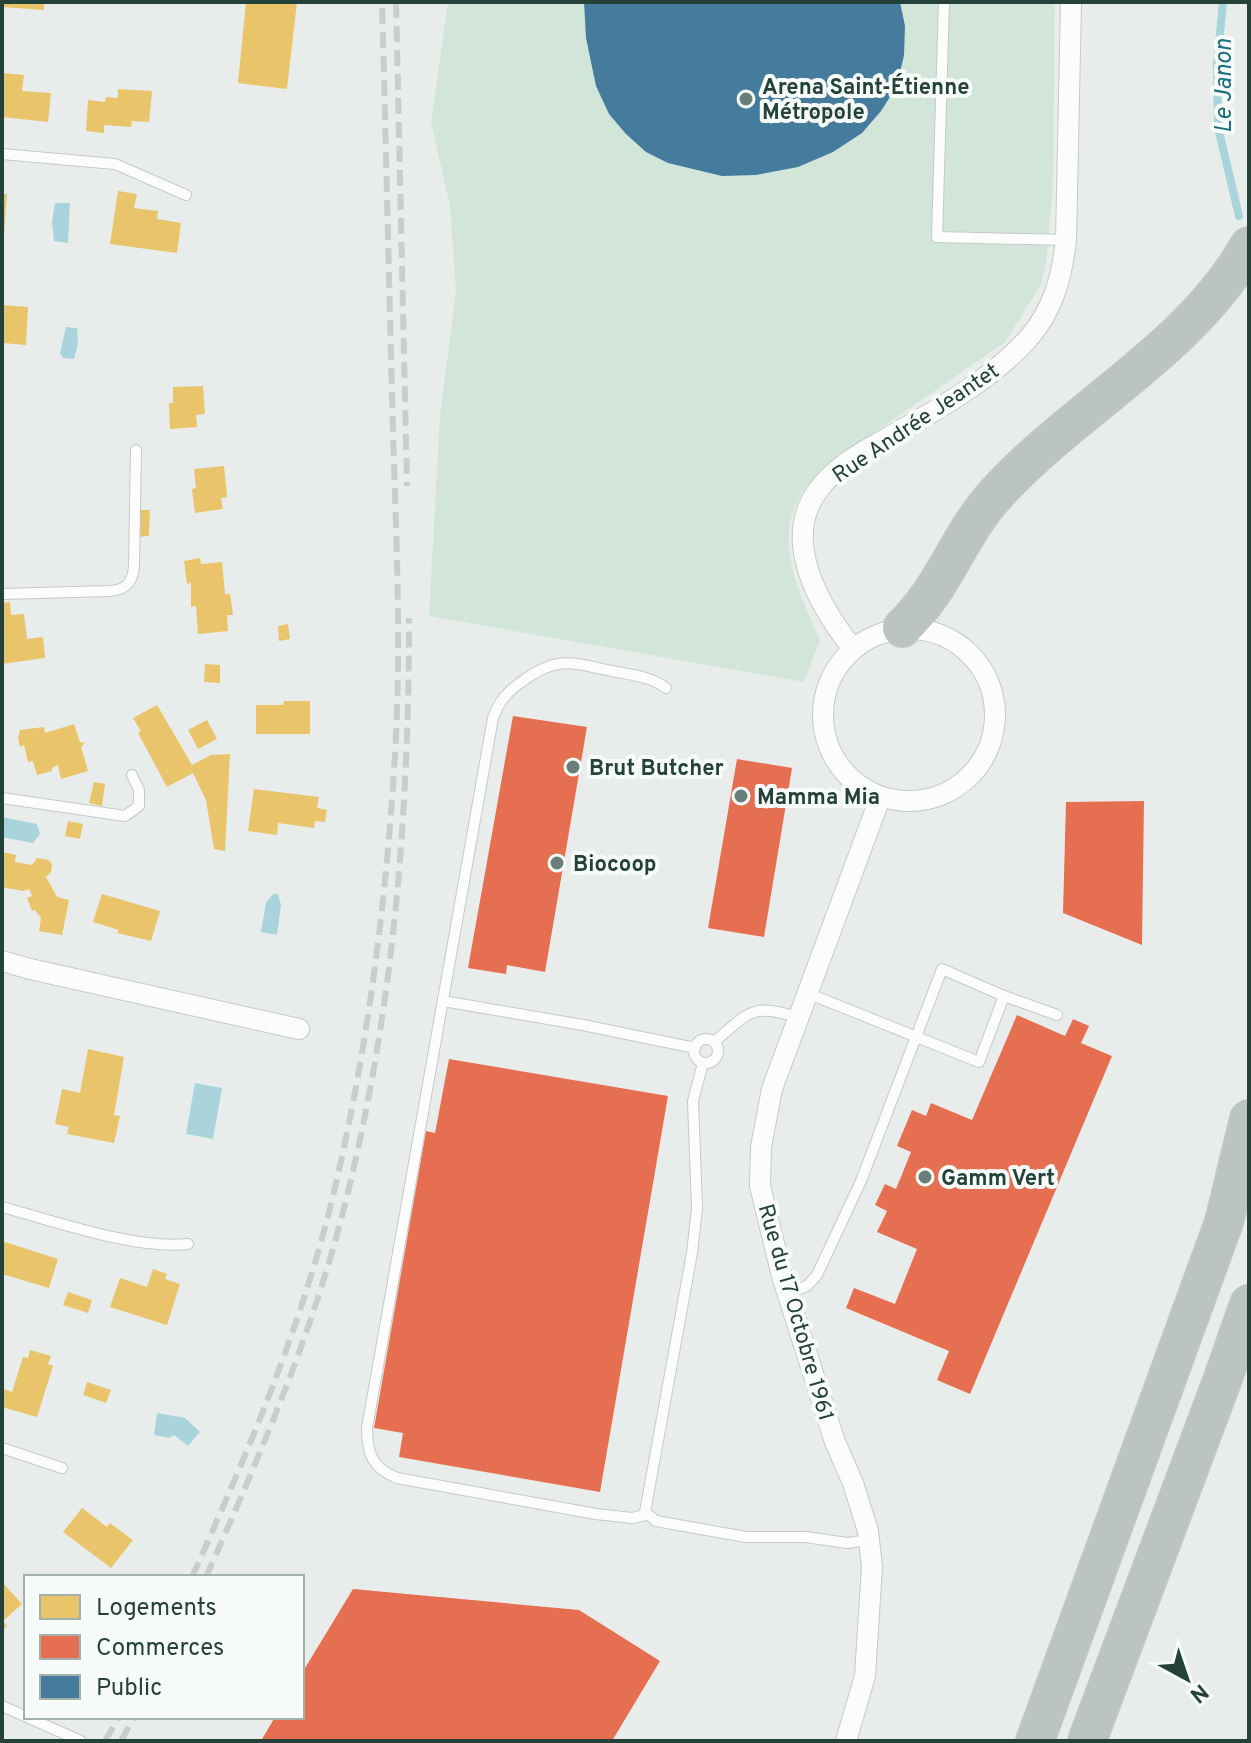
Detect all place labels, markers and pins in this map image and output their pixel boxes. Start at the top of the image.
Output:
place label: Arena Saint-Étienne Métropole [762,73,970,127]
marker: Arena Saint-Étienne Métropole [737,90,755,108]
place label: Brut Butcher [589,756,724,783]
marker: Brut Butcher [564,758,582,776]
place label: Mamma Mia [757,785,880,812]
marker: Mamma Mia [732,787,750,805]
place label: Biocoop [573,852,656,879]
marker: Biocoop [548,854,566,872]
place label: Gamm Vert [941,1166,1055,1193]
marker: Gamm Vert [916,1168,934,1186]

